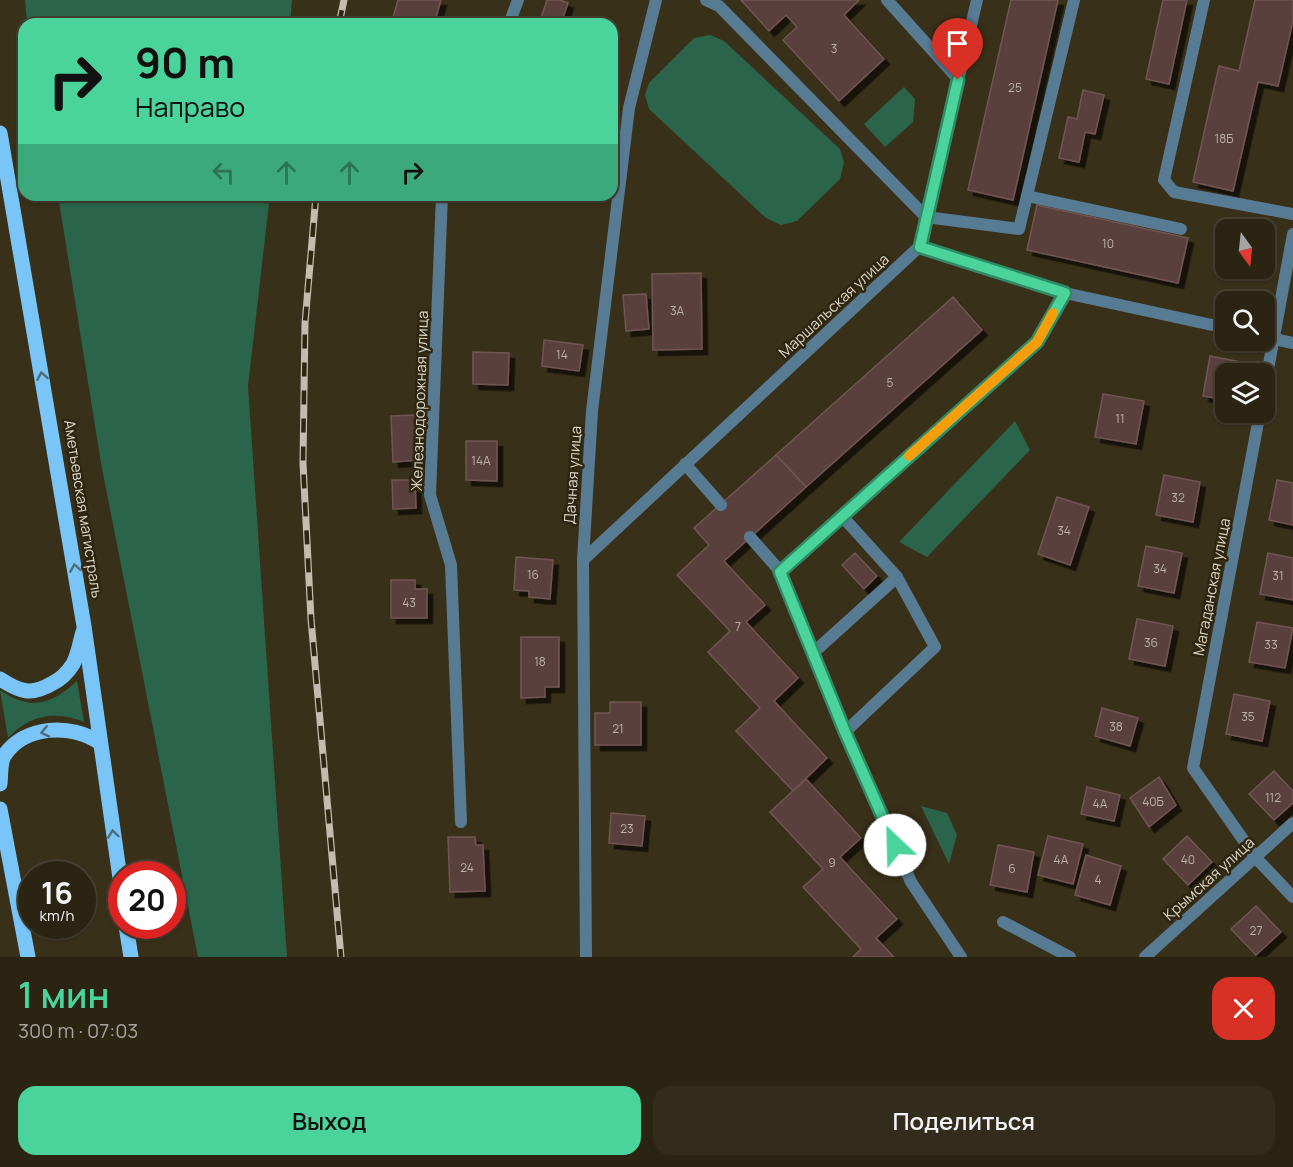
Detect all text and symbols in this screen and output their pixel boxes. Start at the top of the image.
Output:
pin [932,18,983,80]
icon: arrive [941,27,974,60]
text: 90 m [135,33,235,91]
house number: 3 [831,40,837,57]
icon: right [36,42,114,120]
house number: 25 [1008,79,1022,96]
text: Направо [135,88,245,125]
house number: 18Б [1215,130,1233,147]
icon: left [207,156,240,189]
icon: ahead [270,156,303,189]
icon: ahead [333,156,366,189]
icon: right [396,156,429,189]
north arrow [1215,219,1275,279]
map controls [1215,219,1275,423]
house number: 10 [1102,235,1114,252]
street label: Маршальская улица [774,249,893,362]
button: search [1215,291,1275,351]
house number: 3А [670,302,685,319]
street label: Железнодорожная улица [406,310,433,492]
house number: 14 [556,346,568,363]
button: layers [1215,363,1275,423]
one-way arrow [37,372,49,381]
house number: 5 [887,374,894,391]
house number: 11 [1115,410,1125,427]
street label: Аметьевская магистраль [59,418,108,600]
street label: Дачная улица [559,425,586,525]
house number: 14А [471,452,491,469]
house number: 32 [1171,489,1185,506]
street label: Магаданская улица [1188,516,1235,658]
house number: 34 [1057,522,1071,539]
house number: 34 [1153,560,1167,577]
one-way arrow [69,564,81,573]
house number: 16 [527,566,539,583]
house number: 31 [1272,567,1284,584]
house number: 43 [402,594,416,611]
house number: 7 [735,618,741,635]
house number: 36 [1144,634,1158,651]
house number: 33 [1264,636,1278,653]
house number: 18 [534,653,546,670]
house number: 35 [1241,708,1255,725]
house number: 38 [1109,718,1123,735]
house number: 21 [612,720,624,737]
one-way arrow [40,724,50,737]
house number: 112 [1265,789,1281,806]
house number: 40Б [1142,793,1164,810]
house number: 4А [1093,795,1108,812]
position arrow [863,813,927,877]
house number: 23 [620,820,634,837]
one-way arrow [107,829,120,839]
street label: Крымская улица [1159,832,1259,925]
house number: 4А [1054,851,1069,868]
house number: 40 [1181,851,1195,868]
house number: 9 [828,854,836,871]
house number: 24 [460,859,474,876]
house number: 6 [1008,860,1016,877]
speed limit sign: 20 [108,861,186,939]
house number: 4 [1094,871,1102,888]
text: 16 [41,872,73,913]
text: km/h [40,905,74,926]
house number: 27 [1250,922,1262,939]
text: 1 мин [18,970,110,1019]
button: close [1212,977,1275,1040]
text: 300 m · 07:03 [18,1017,138,1044]
button: Выход [18,1086,641,1155]
button: Поделиться [653,1086,1275,1155]

